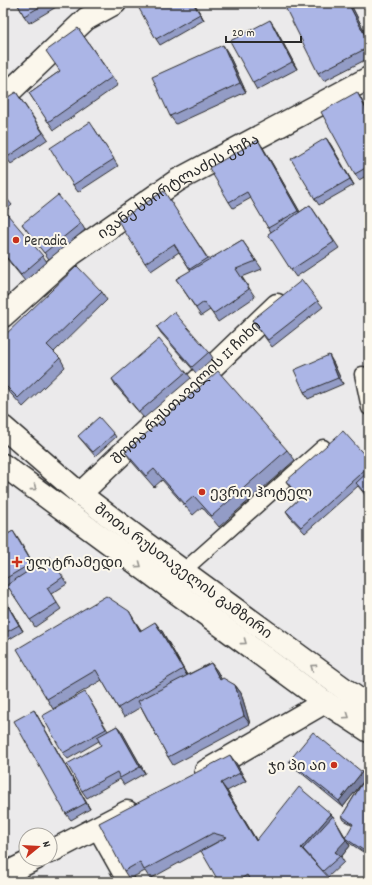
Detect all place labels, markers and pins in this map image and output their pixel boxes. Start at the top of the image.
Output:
place label: Peradia [24,231,68,253]
marker: Peradia [11,235,21,245]
place label: ევრო ჰოტელ [210,483,312,505]
marker: ევრო ჰოტელ [197,487,207,497]
place label: ულტრამედი [26,553,123,575]
marker: ულტრამედი [11,556,23,568]
place label: ჯი პი აი [268,756,326,778]
marker: ჯი პი აი [329,760,339,770]

